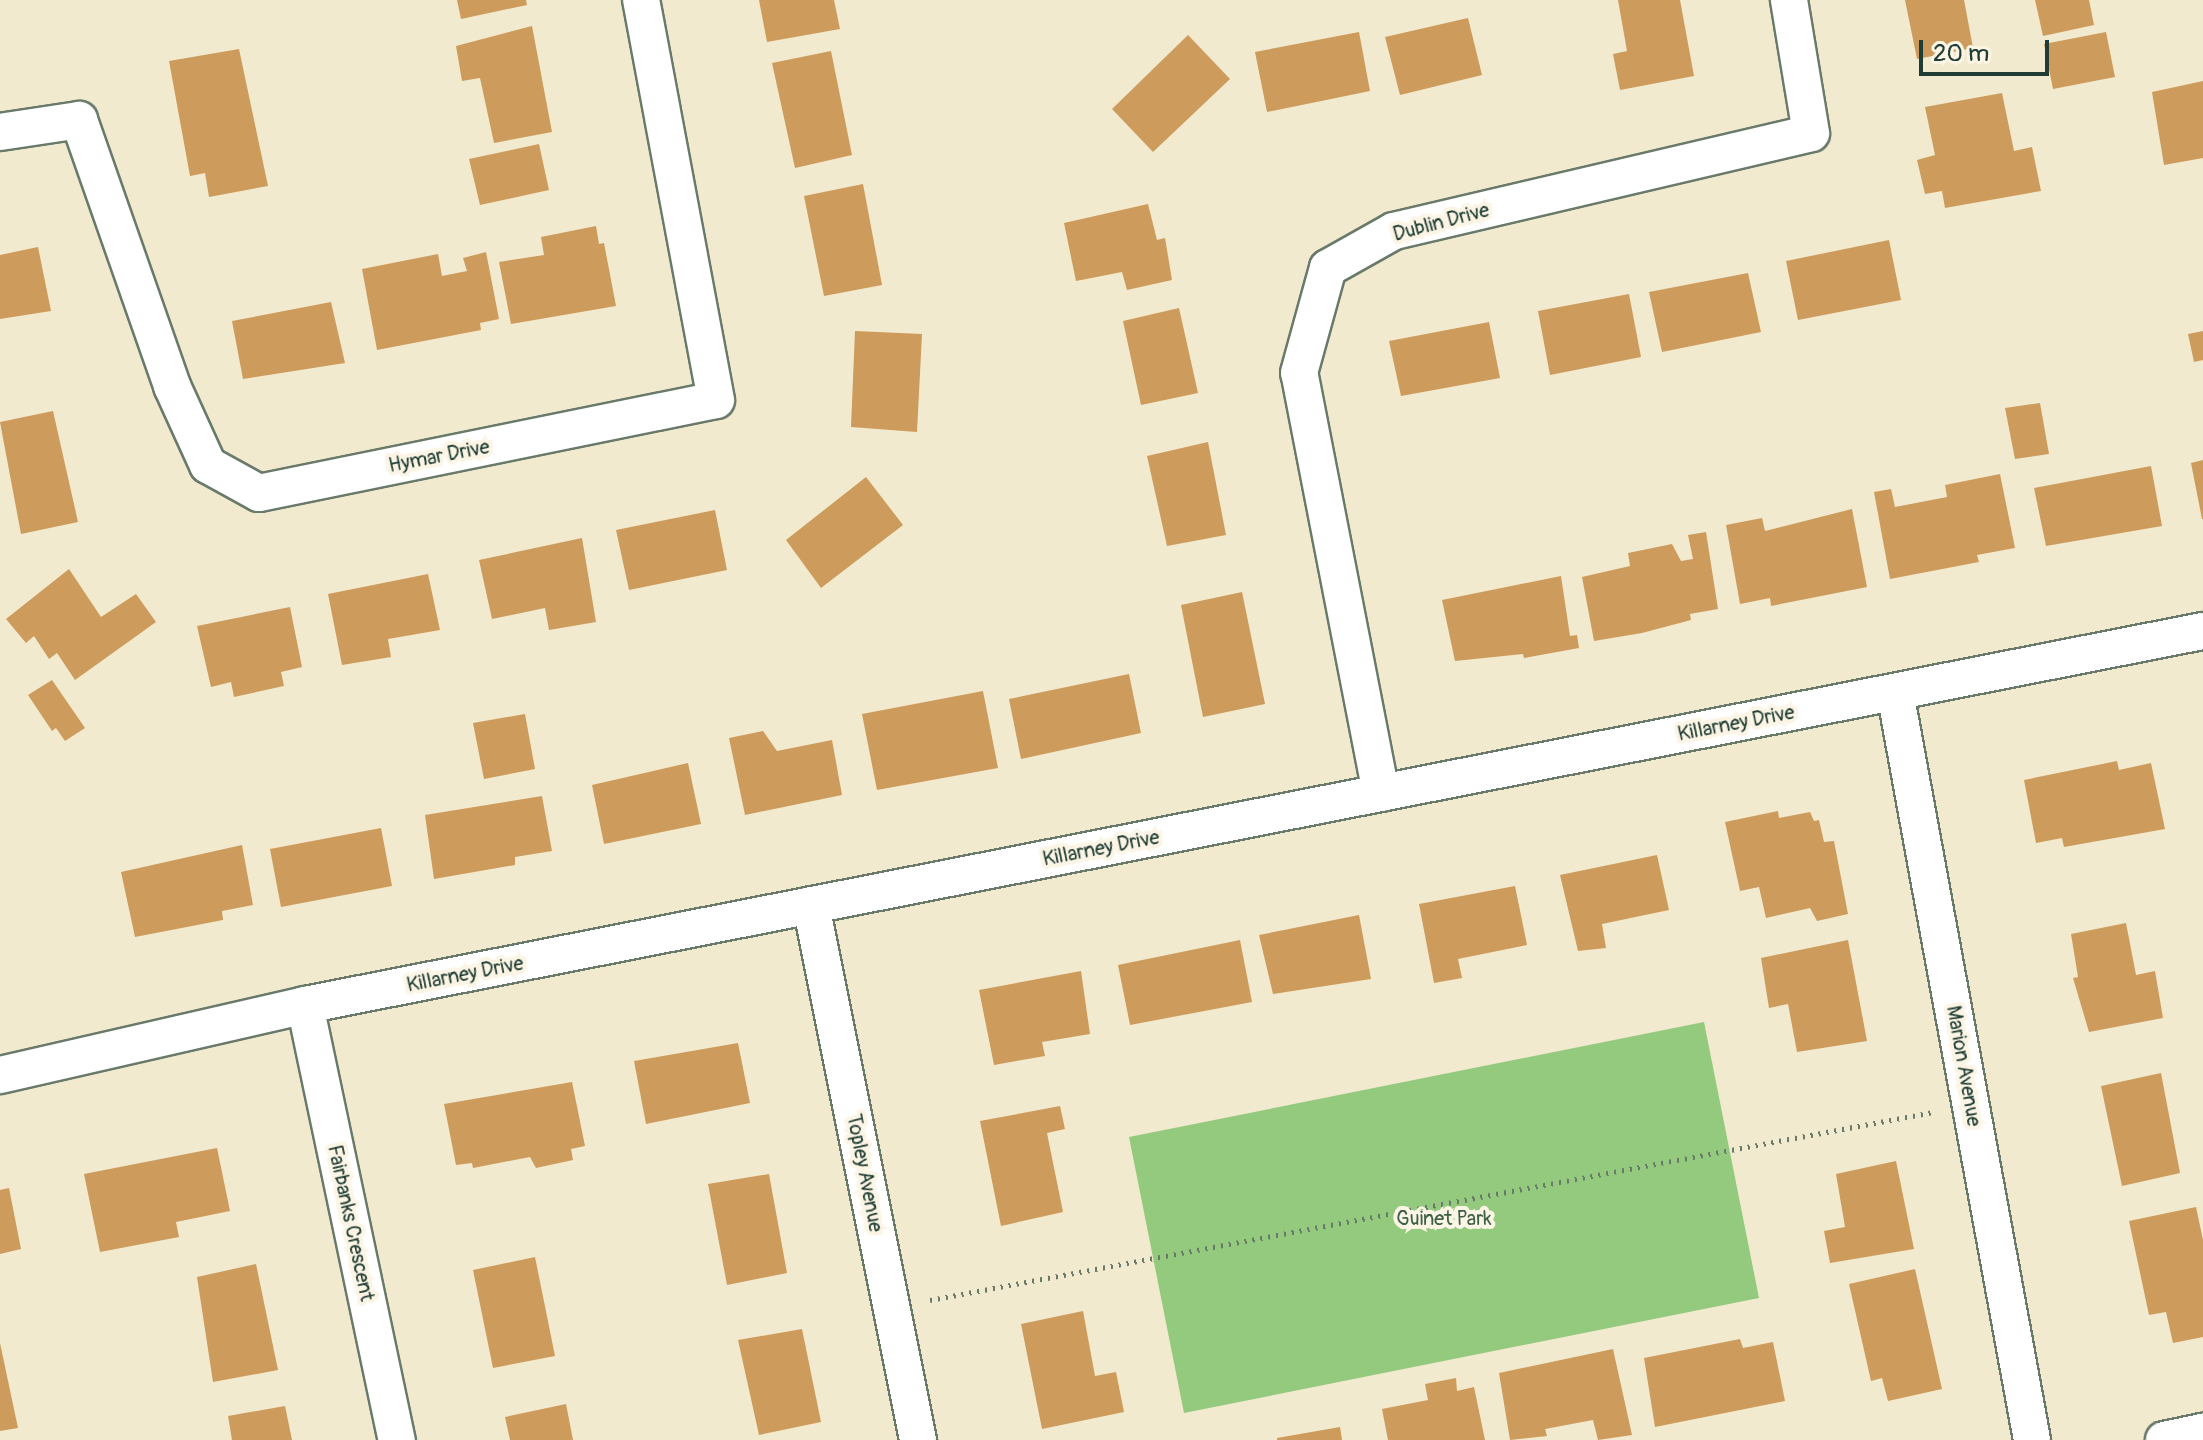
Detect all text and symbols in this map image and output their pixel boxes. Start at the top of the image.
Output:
scale bar [1923,24,2053,74]
text: 20 m [1933,39,1989,68]
street label: Dublin Drive [1390,198,1492,246]
street label: Hymar Drive [386,434,492,478]
street label: Killarney Drive [1676,700,1796,746]
street label: Killarney Drive [1041,825,1161,871]
street label: Killarney Drive [405,951,525,997]
street label: Marion Avenue [1942,1004,1986,1128]
street label: Topley Avenue [842,1112,888,1234]
street label: Fairbanks Crescent [323,1143,379,1303]
park label: Guinet Park [1396,1206,1492,1230]

